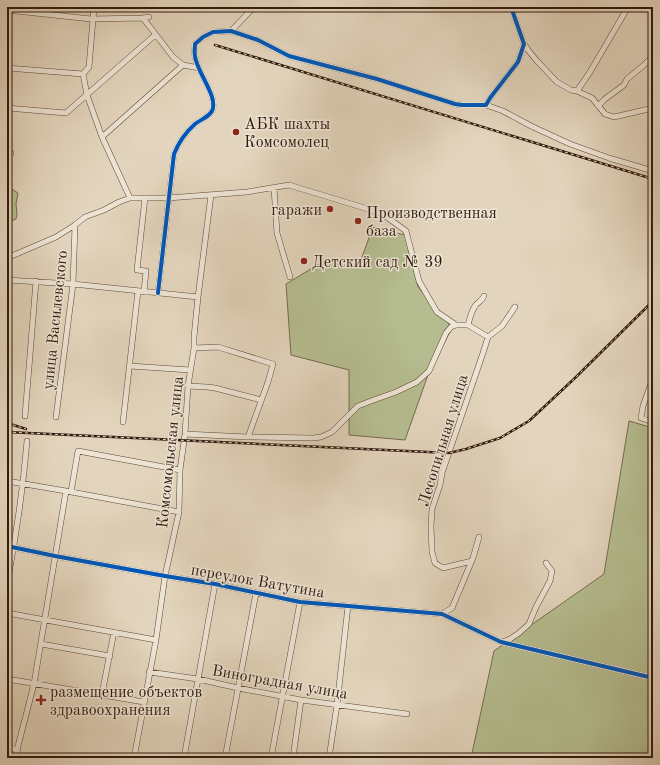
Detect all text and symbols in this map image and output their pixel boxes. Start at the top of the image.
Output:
place label: АБК шахты Комсомолец [244,117,330,151]
marker: АБК шахты Комсомолец [231,127,241,137]
place label: гаражи [271,203,322,219]
marker: гаражи [325,204,335,214]
place label: Производственная база [366,206,497,240]
marker: Производственная база [353,216,363,226]
street label: улица Василевского [41,250,71,391]
place label: Детский сад № 39 [312,255,443,271]
marker: Детский сад № 39 [299,256,309,266]
street label: Лесопильная улица [416,373,472,509]
street label: Комсомольская улица [155,375,187,529]
street label: переулок Ватутина [189,562,326,602]
street label: Виноградная улица [210,663,349,703]
place label: размещение объектов здравоохранения [50,685,202,719]
marker: размещение объектов здравоохранения [35,694,47,706]

